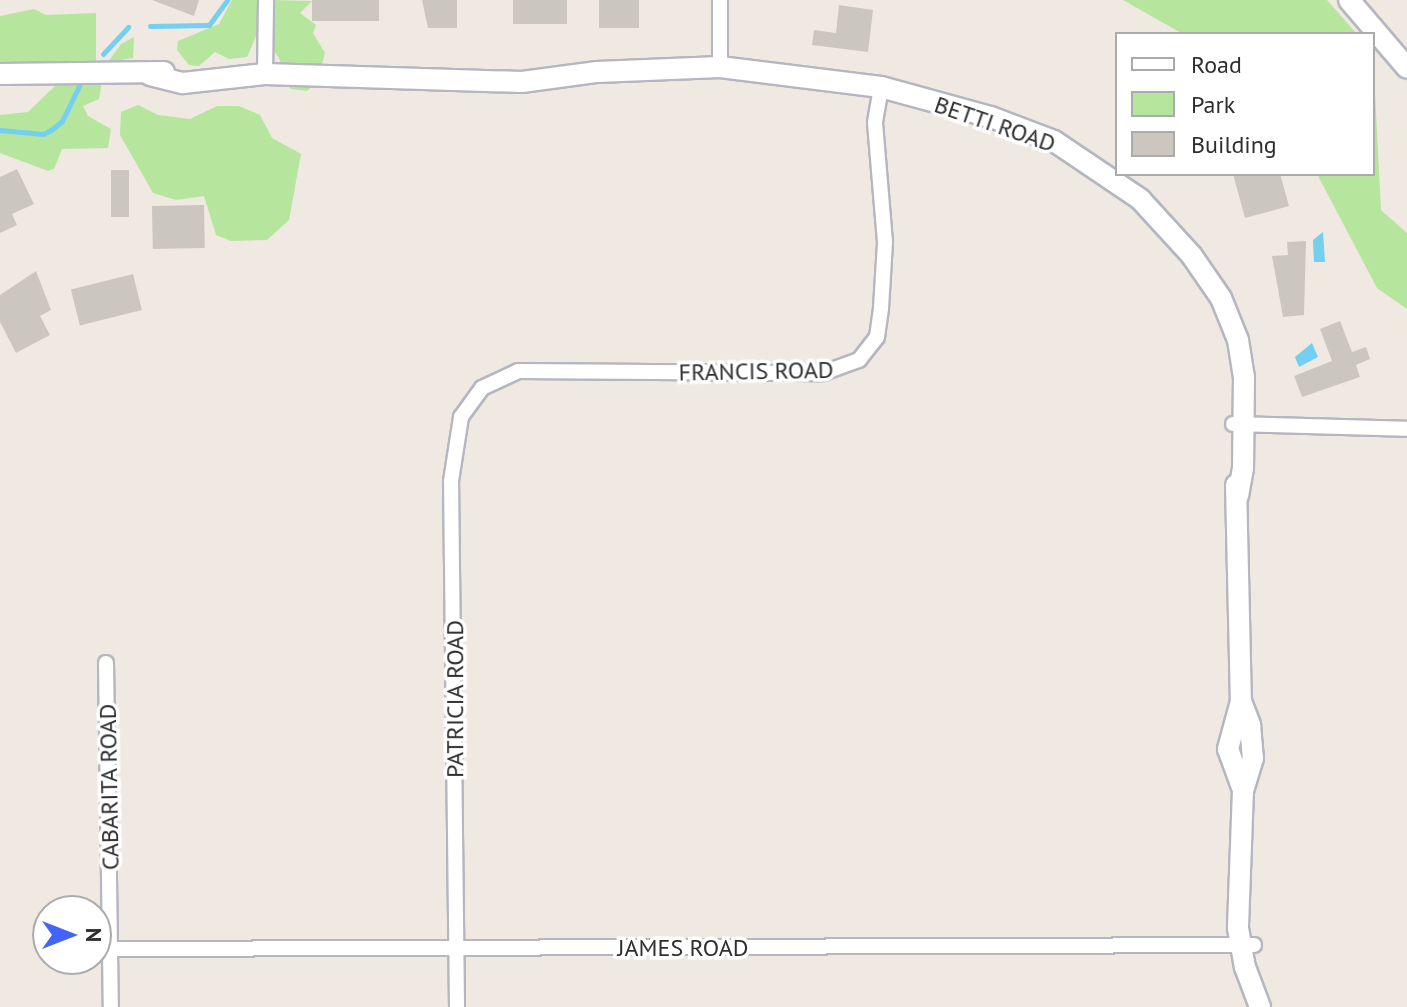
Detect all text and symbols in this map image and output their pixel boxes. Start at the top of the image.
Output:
legend [1115,32,1375,176]
text: Road [1191,49,1242,80]
text: Park [1191,89,1235,120]
street label: BETTI ROAD [931,90,1059,158]
text: Building [1191,129,1277,160]
street label: FRANCIS ROAD [678,355,834,387]
street label: PATRICIA ROAD [441,620,469,778]
street label: CABARITA ROAD [93,703,125,871]
north arrow [32,895,112,975]
text: N [80,928,108,942]
street label: JAMES ROAD [618,934,748,962]

